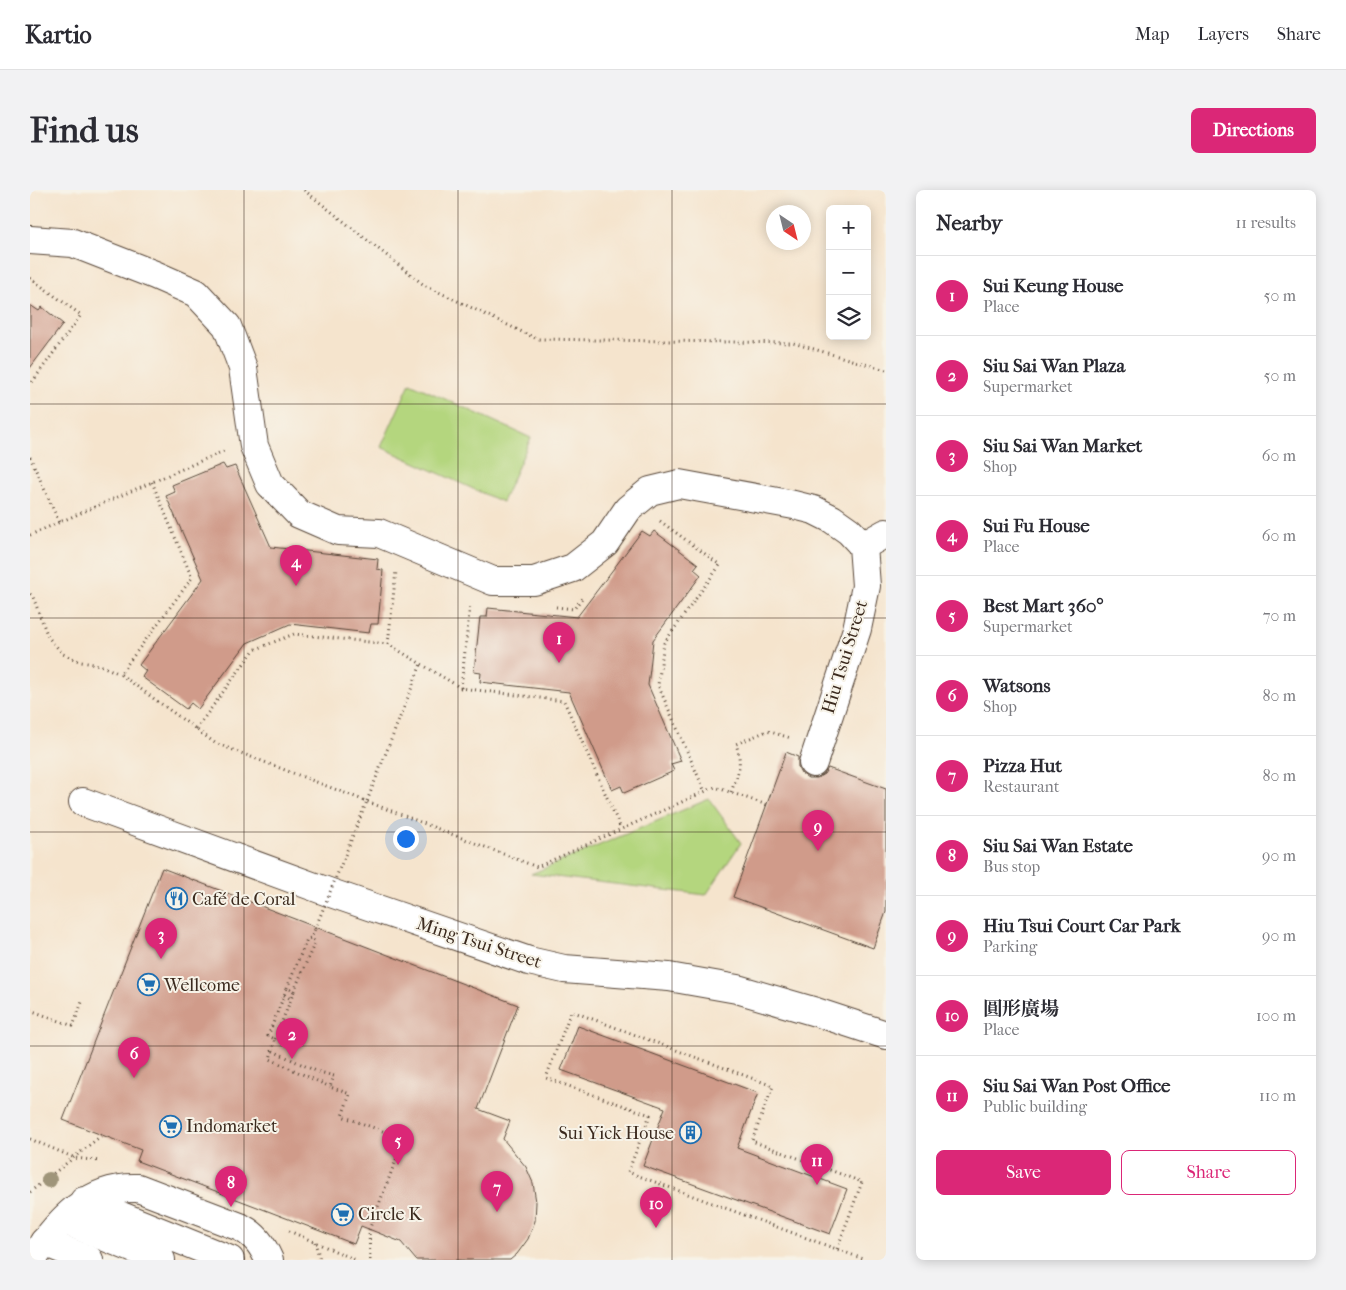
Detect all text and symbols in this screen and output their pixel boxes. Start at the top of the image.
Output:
text: Kartio [25,21,92,49]
text: Map [1135,24,1169,45]
text: Layers [1197,24,1249,45]
text: Share [1277,24,1321,45]
button: Directions [1191,108,1316,153]
text: Find us [30,110,139,151]
north arrow [766,205,811,250]
map controls [826,205,871,340]
button: + [826,205,871,250]
text: Nearby [936,211,1002,235]
text: 11 results [1236,213,1296,232]
button: − [826,250,871,295]
text: Sui Keung House [983,275,1123,297]
text: 1 [949,286,955,305]
text: 50 m [1264,286,1296,305]
button: layers [826,295,871,340]
text: Place [983,297,1019,316]
text: Siu Sai Wan Plaza [983,355,1125,377]
text: 2 [948,366,956,385]
text: 50 m [1264,366,1296,385]
text: Supermarket [983,377,1073,396]
text: Siu Sai Wan Market [983,435,1142,457]
text: 3 [949,446,955,465]
text: 60 m [1262,446,1296,465]
text: Shop [983,457,1017,476]
text: Sui Fu House [983,515,1090,537]
text: 4 [947,526,957,545]
text: 60 m [1262,526,1296,545]
text: Place [983,537,1019,556]
pin: 4 [280,545,312,586]
text: Best Mart 360° [983,595,1103,617]
street label: Hiu Tsui Street [818,597,872,716]
text: 5 [949,606,955,625]
text: 70 m [1263,606,1296,625]
text: Supermarket [983,617,1073,636]
pin: 1 [543,622,575,663]
text: Watsons [983,675,1050,697]
text: 6 [948,686,956,705]
text: 80 m [1262,686,1296,705]
text: Shop [983,697,1017,716]
text: Pizza Hut [983,755,1062,777]
text: 7 [948,766,956,785]
text: 80 m [1262,766,1296,785]
text: Restaurant [983,777,1059,796]
pin: 9 [802,810,834,851]
your location [393,826,419,852]
text: Siu Sai Wan Estate [983,835,1133,857]
text: 8 [948,846,956,865]
text: 90 m [1262,846,1296,865]
text: Bus stop [983,857,1040,876]
restaurant icon: Café de Coral [164,887,188,911]
place label: Café de Coral [192,889,296,910]
street label: Ming Tsui Street [414,913,545,973]
text: Hiu Tsui Court Car Park [983,915,1181,937]
pin: 3 [145,918,177,959]
text: 9 [948,926,956,945]
text: 90 m [1262,926,1296,945]
text: Parking [983,937,1037,956]
supermarket icon: Wellcome [136,973,160,997]
place label: Wellcome [163,975,240,996]
text: 圓形廣場 [983,998,1059,1020]
text: 10 [945,1006,959,1025]
text: 100 m [1256,1006,1296,1025]
pin: 2 [276,1018,308,1059]
text: Place [983,1020,1019,1039]
pin: 6 [118,1037,150,1078]
text: Siu Sai Wan Post Office [983,1075,1171,1097]
text: 11 [946,1086,958,1105]
text: 110 m [1259,1086,1296,1105]
text: Public building [983,1097,1087,1116]
supermarket icon: Indomarket [158,1114,182,1138]
place label: Indomarket [186,1116,278,1137]
building icon: Sui Yick House [678,1121,702,1145]
place label: Sui Yick House [558,1123,674,1144]
pin: 5 [382,1124,414,1165]
pin: 11 [801,1144,833,1185]
button: Save [936,1150,1111,1195]
button: Share [1121,1150,1296,1195]
pin: 8 [215,1166,247,1207]
pin: 7 [481,1171,513,1212]
pin: 10 [640,1187,672,1228]
supermarket icon: Circle K [330,1202,354,1226]
place label: Circle K [358,1204,422,1225]

